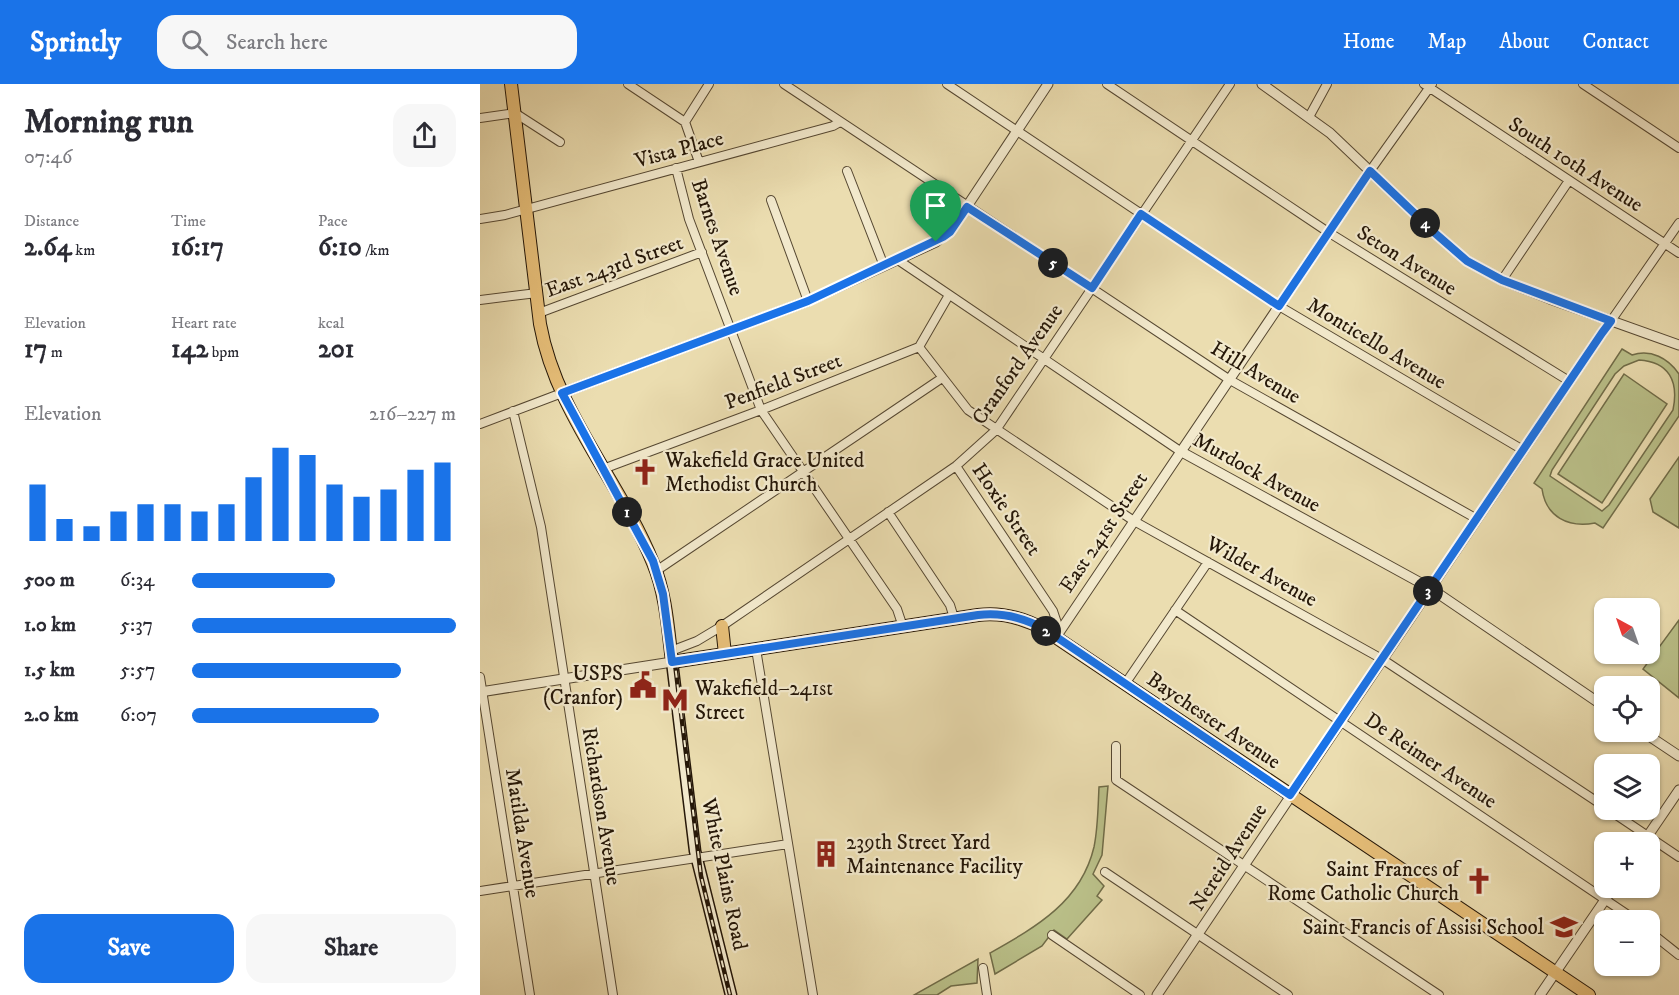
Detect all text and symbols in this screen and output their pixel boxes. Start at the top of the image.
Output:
search box [157,15,577,69]
text: Sprintly [30,25,121,60]
icon: search [178,26,211,59]
text: Search here [226,29,328,56]
text: Home [1343,29,1395,55]
text: Map [1428,29,1466,55]
text: About [1499,29,1550,55]
text: Contact [1583,29,1649,55]
text: Morning run [24,102,193,143]
button: share [393,104,456,167]
street label: South 10th Avenue [1503,112,1648,218]
street label: Vista Place [631,126,727,175]
text: 07:46 [24,145,72,170]
street label: Barnes Avenue [685,176,749,299]
pin [910,180,961,242]
icon: arrive [919,189,952,222]
pin: 4 [1410,208,1440,238]
text: Distance [24,211,79,231]
text: Time [171,211,206,231]
text: Pace [318,211,348,231]
text: 4 [1420,213,1430,233]
street label: Seton Avenue [1352,220,1461,302]
street label: East 243rd Street [542,230,687,304]
text: 2.64 [24,231,72,264]
text: 16:17 [171,231,224,264]
text: 6:10 [318,231,362,264]
text: km [72,240,95,260]
text: /km [362,240,390,260]
pin: 5 [1038,248,1068,278]
text: 5 [1049,253,1057,273]
street label: Monticello Avenue [1302,292,1451,396]
street label: Cranford Avenue [967,299,1069,430]
text: Elevation [24,313,86,333]
text: Heart rate [171,313,237,333]
text: kcal [318,313,344,333]
text: 17 [24,333,47,366]
text: 142 [171,333,208,366]
text: 201 [318,333,354,366]
street label: Hill Avenue [1206,336,1306,410]
text: m [47,342,63,362]
text: bpm [208,342,239,362]
street label: Penfield Street [721,348,846,416]
text: Elevation [24,402,101,427]
text: 216–227 m [369,402,456,427]
street label: Murdock Avenue [1188,427,1325,519]
place label: Wakefield Grace United Methodist Church [664,448,865,498]
church icon: Wakefield Grace United Methodist Church [630,457,660,487]
street label: Hoxie Street [966,458,1047,561]
street label: East 241st Street [1054,467,1154,598]
pin: 1 [612,497,642,527]
text: 1 [624,502,630,522]
street label: Wilder Avenue [1201,530,1322,613]
text: 500 m [24,568,75,593]
text: 6:34 [120,568,155,593]
pin: 3 [1413,576,1443,606]
text: 3 [1425,581,1431,601]
north arrow [1594,598,1660,664]
map controls [1594,598,1660,976]
text: 1.0 km [24,613,76,638]
text: 5:37 [120,613,153,638]
pin: 2 [1031,616,1061,646]
text: 2 [1042,621,1050,641]
text: 1.5 km [24,658,75,683]
text: 5:57 [120,658,156,683]
place label: USPS (Cranfor) [543,661,623,711]
street label: Baychester Avenue [1142,666,1286,775]
public building icon: USPS (Cranfor) [628,670,658,700]
place label: Wakefield–241st Street [694,676,833,726]
button: locate [1594,676,1660,742]
metro station icon: Wakefield–241st Street [660,685,690,715]
text: 2.0 km [24,703,79,728]
text: 6:07 [120,703,157,728]
street label: De Reimer Avenue [1359,707,1502,815]
street label: Richardson Avenue [576,725,626,887]
button: layers [1594,754,1660,820]
street label: Matilda Avenue [499,766,545,900]
street label: White Plains Road [695,795,753,953]
street label: Nereid Avenue [1184,799,1273,916]
place label: 239th Street Yard Maintenance Facility [846,830,1024,880]
button: + [1594,832,1660,898]
building icon: 239th Street Yard Maintenance Facility [811,839,841,869]
place label: Saint Frances of Rome Catholic Church [1267,857,1462,907]
church icon: Saint Frances of Rome Catholic Church [1464,866,1494,896]
button: − [1594,910,1660,976]
school or university icon: Saint Francis of Assisi School [1549,912,1579,942]
button: Save [24,914,234,983]
button: Share [246,914,456,983]
place label: Saint Francis of Assisi School [1302,915,1545,941]

